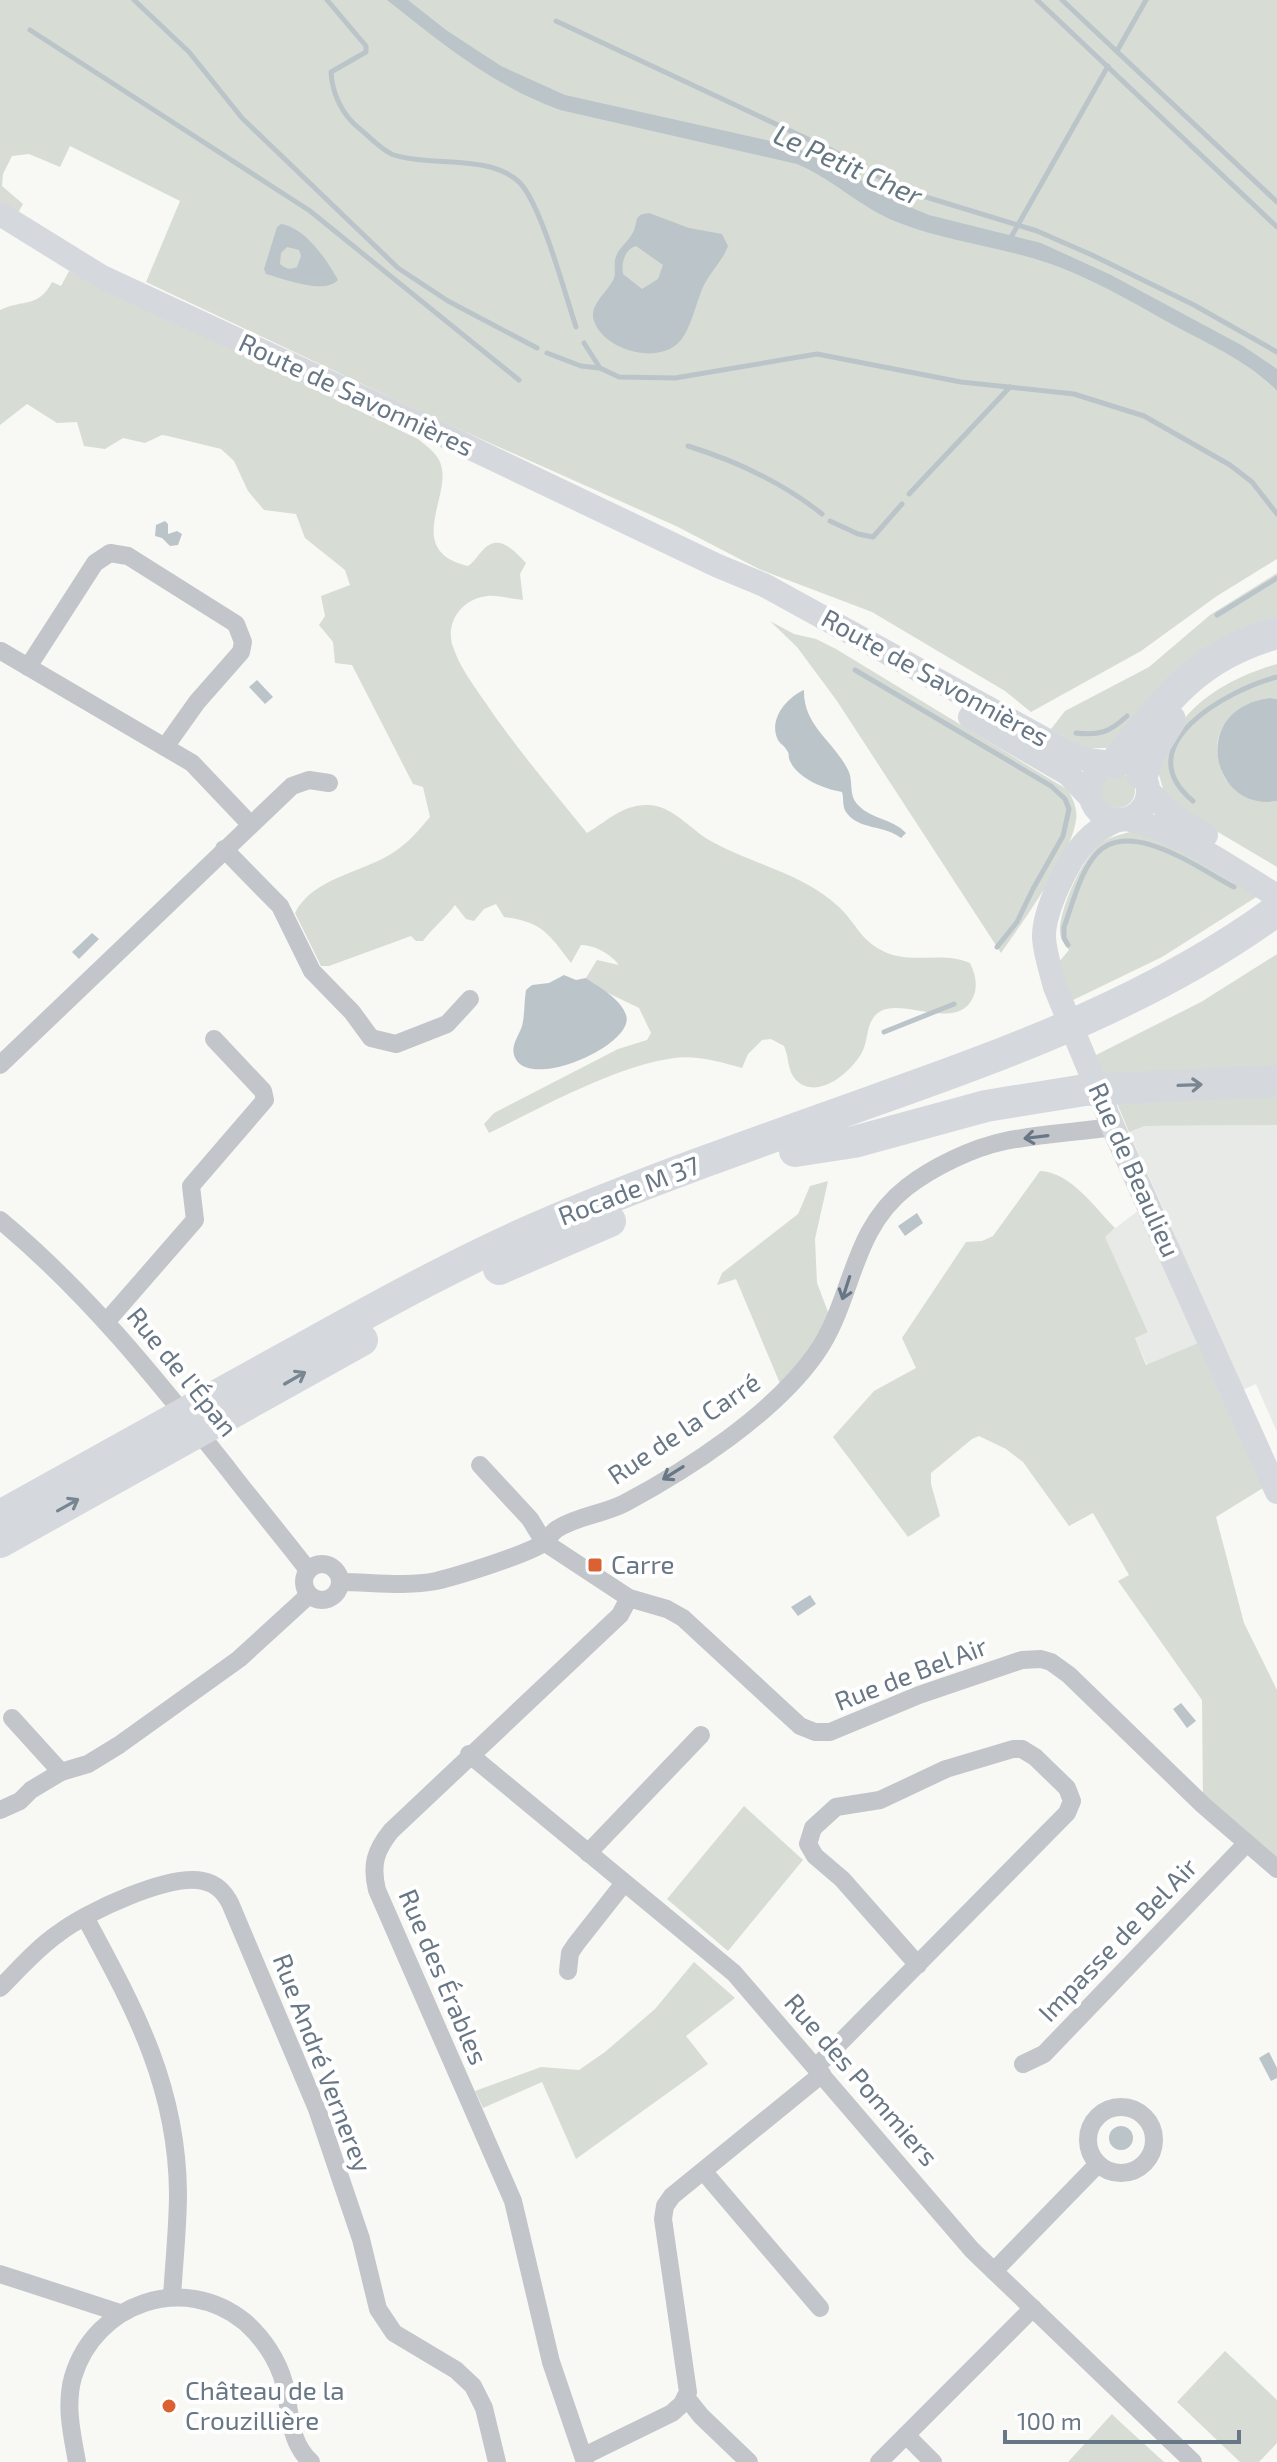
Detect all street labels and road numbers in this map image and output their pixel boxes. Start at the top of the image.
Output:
street label: Route de Savonnières [235,326,479,462]
street label: Route de Savonnières [817,601,1055,752]
street label: Rue de Beaulieu [1083,1077,1188,1261]
street label: Rocade M 37 [553,1148,703,1231]
street label: Rue de l'Épan [122,1300,245,1442]
street label: Rue de la Carré [601,1366,765,1490]
street label: Rue de Bel Air [830,1629,991,1716]
street label: Impasse de Bel Air [1031,1851,1203,2027]
street label: Rue des Érables [393,1884,495,2069]
street label: Rue André Vernerey [267,1949,379,2176]
street label: Rue des Pommiers [779,1987,945,2171]

